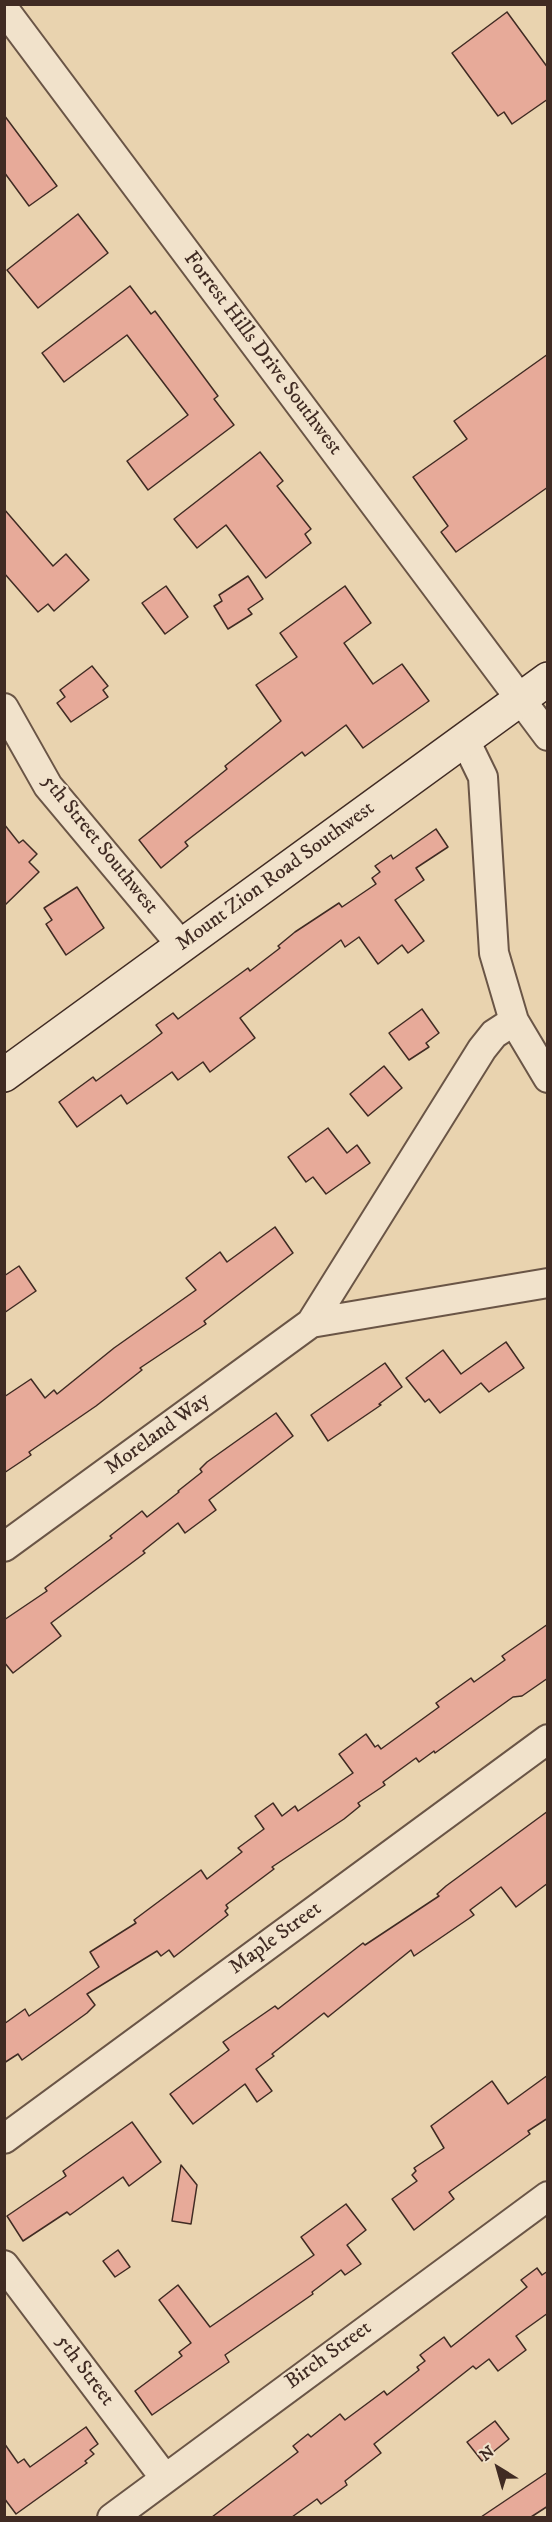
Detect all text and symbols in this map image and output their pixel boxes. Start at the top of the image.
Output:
street label: Forrest Hills Drive Southwest [177,247,347,461]
street label: 5th Street Southwest [35,770,163,920]
street label: Mount Zion Road Southwest [172,797,380,957]
street label: Moreland Way [101,1389,215,1481]
street label: Maple Street [225,1897,327,1981]
street label: Birch Street [281,2316,377,2396]
street label: 5th Street [49,2331,119,2411]
north arrow [468,2438,528,2498]
text: N [476,2442,498,2466]

